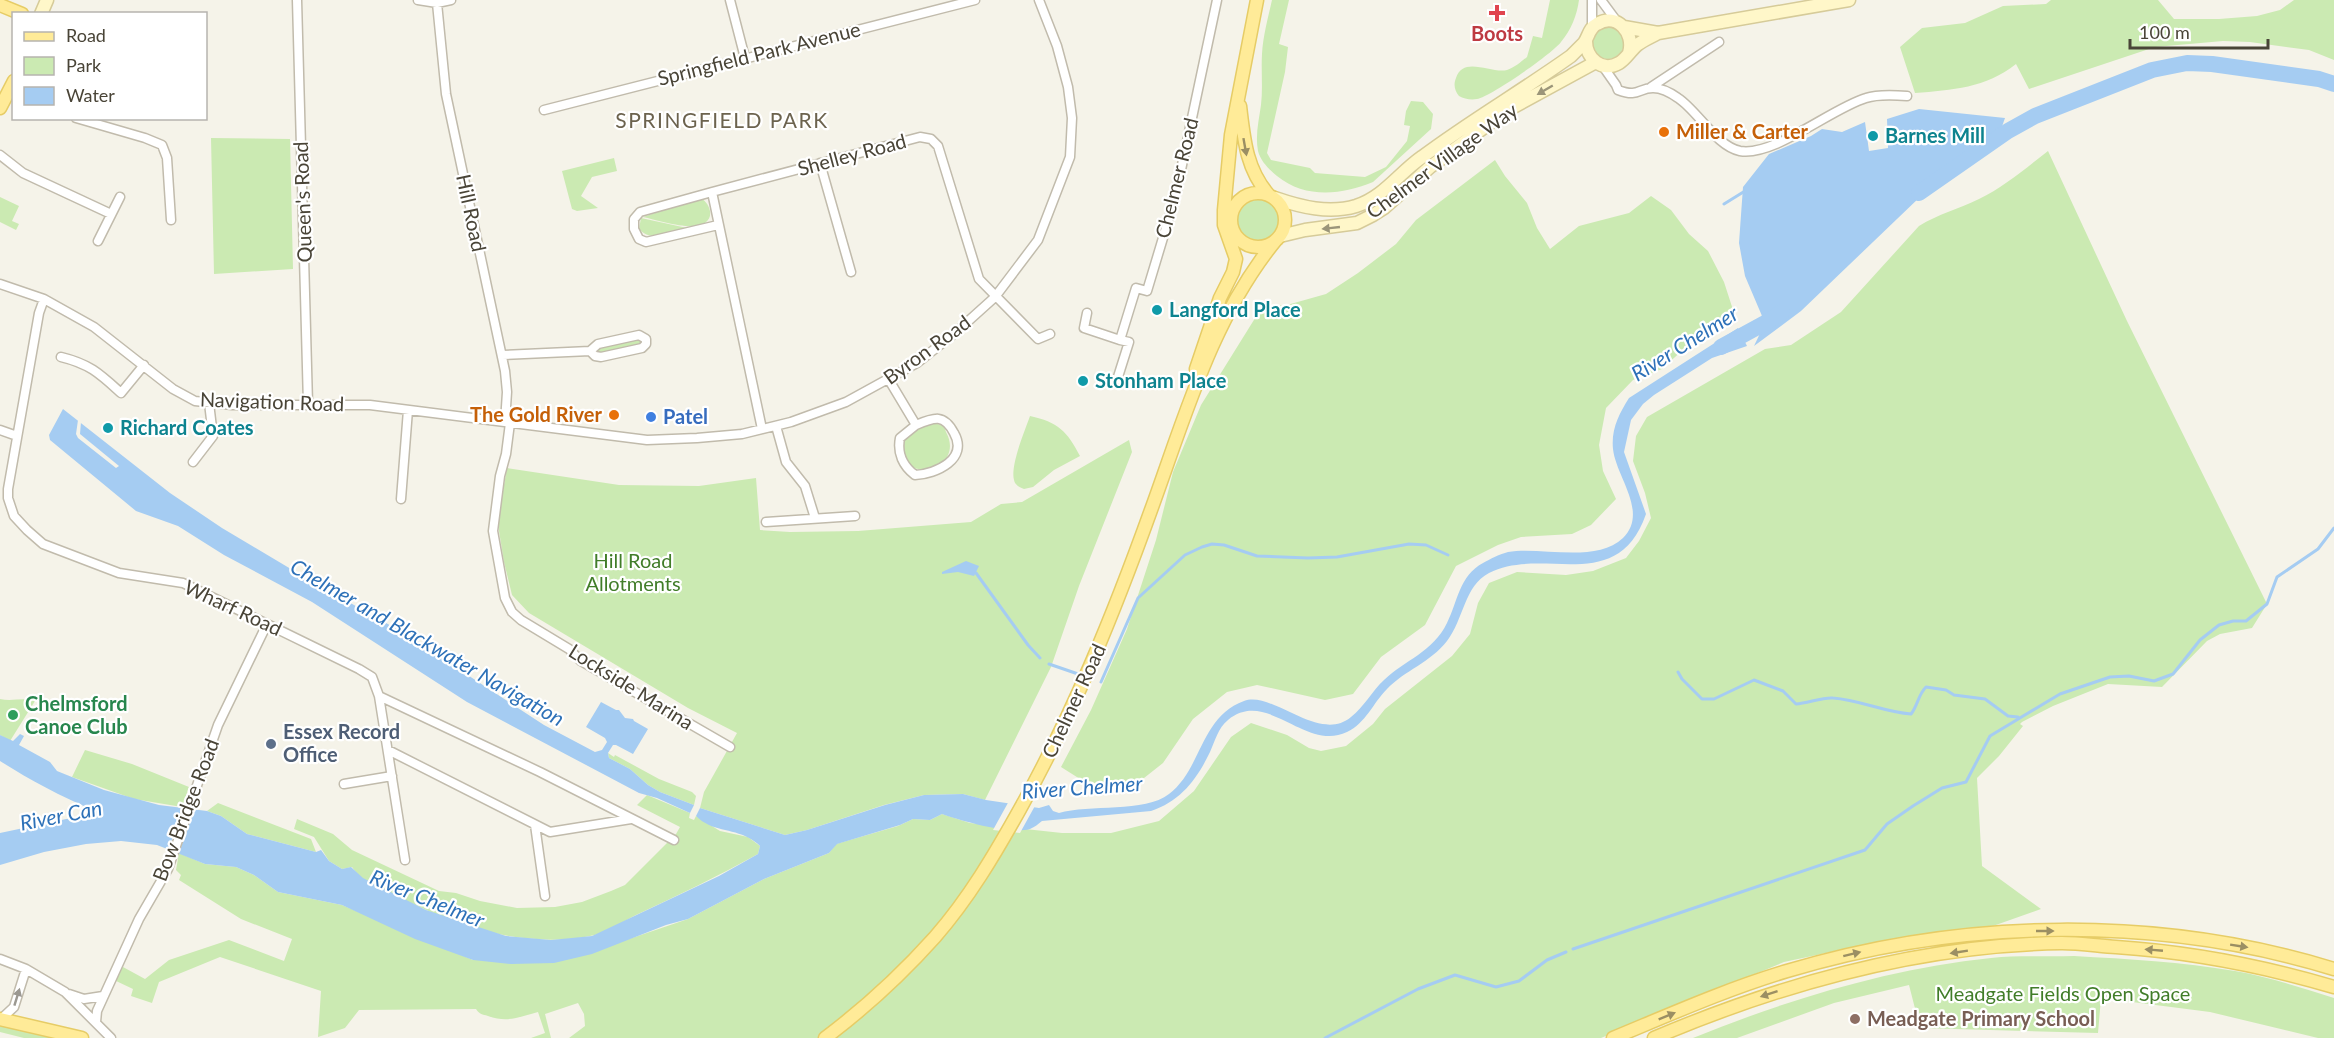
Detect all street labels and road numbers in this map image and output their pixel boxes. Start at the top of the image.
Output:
street label: Springfield Park Avenue [655,16,863,90]
street label: Chelmer Village Way [1361,97,1522,223]
street label: Chelmer Road [1149,115,1203,240]
street label: Shelley Road [795,128,909,180]
street label: Queen's Road [288,141,316,263]
street label: Hill Road [452,172,492,254]
street label: Byron Road [878,310,975,389]
street label: Navigation Road [199,386,345,416]
street label: Wharf Road [181,574,286,640]
street label: Lockside Marina [565,638,698,734]
street label: Chelmer Road [1036,640,1110,761]
street label: Bow Bridge Road [147,735,223,884]

